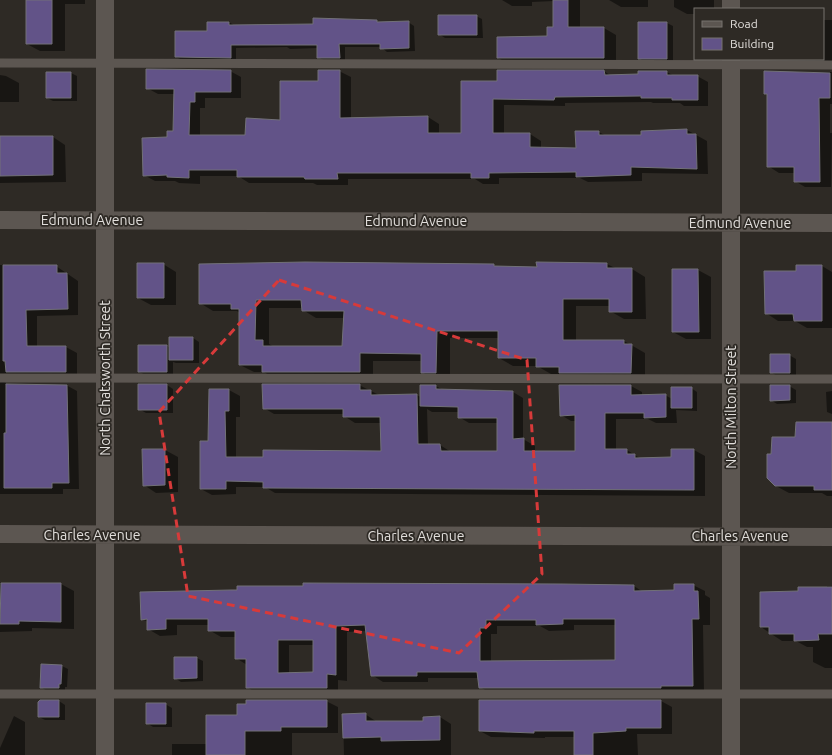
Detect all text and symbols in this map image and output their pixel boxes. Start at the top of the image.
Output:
legend [694,8,824,60]
text: Road [730,17,758,30]
text: Building [730,37,774,50]
street label: Edmund Avenue [41,212,143,228]
street label: Edmund Avenue [365,213,467,229]
street label: Edmund Avenue [689,215,791,231]
street label: North Chatsworth Street [97,300,113,456]
street label: North Milton Street [723,345,739,469]
street label: Charles Avenue [44,527,140,543]
street label: Charles Avenue [368,528,464,544]
street label: Charles Avenue [692,528,788,544]

